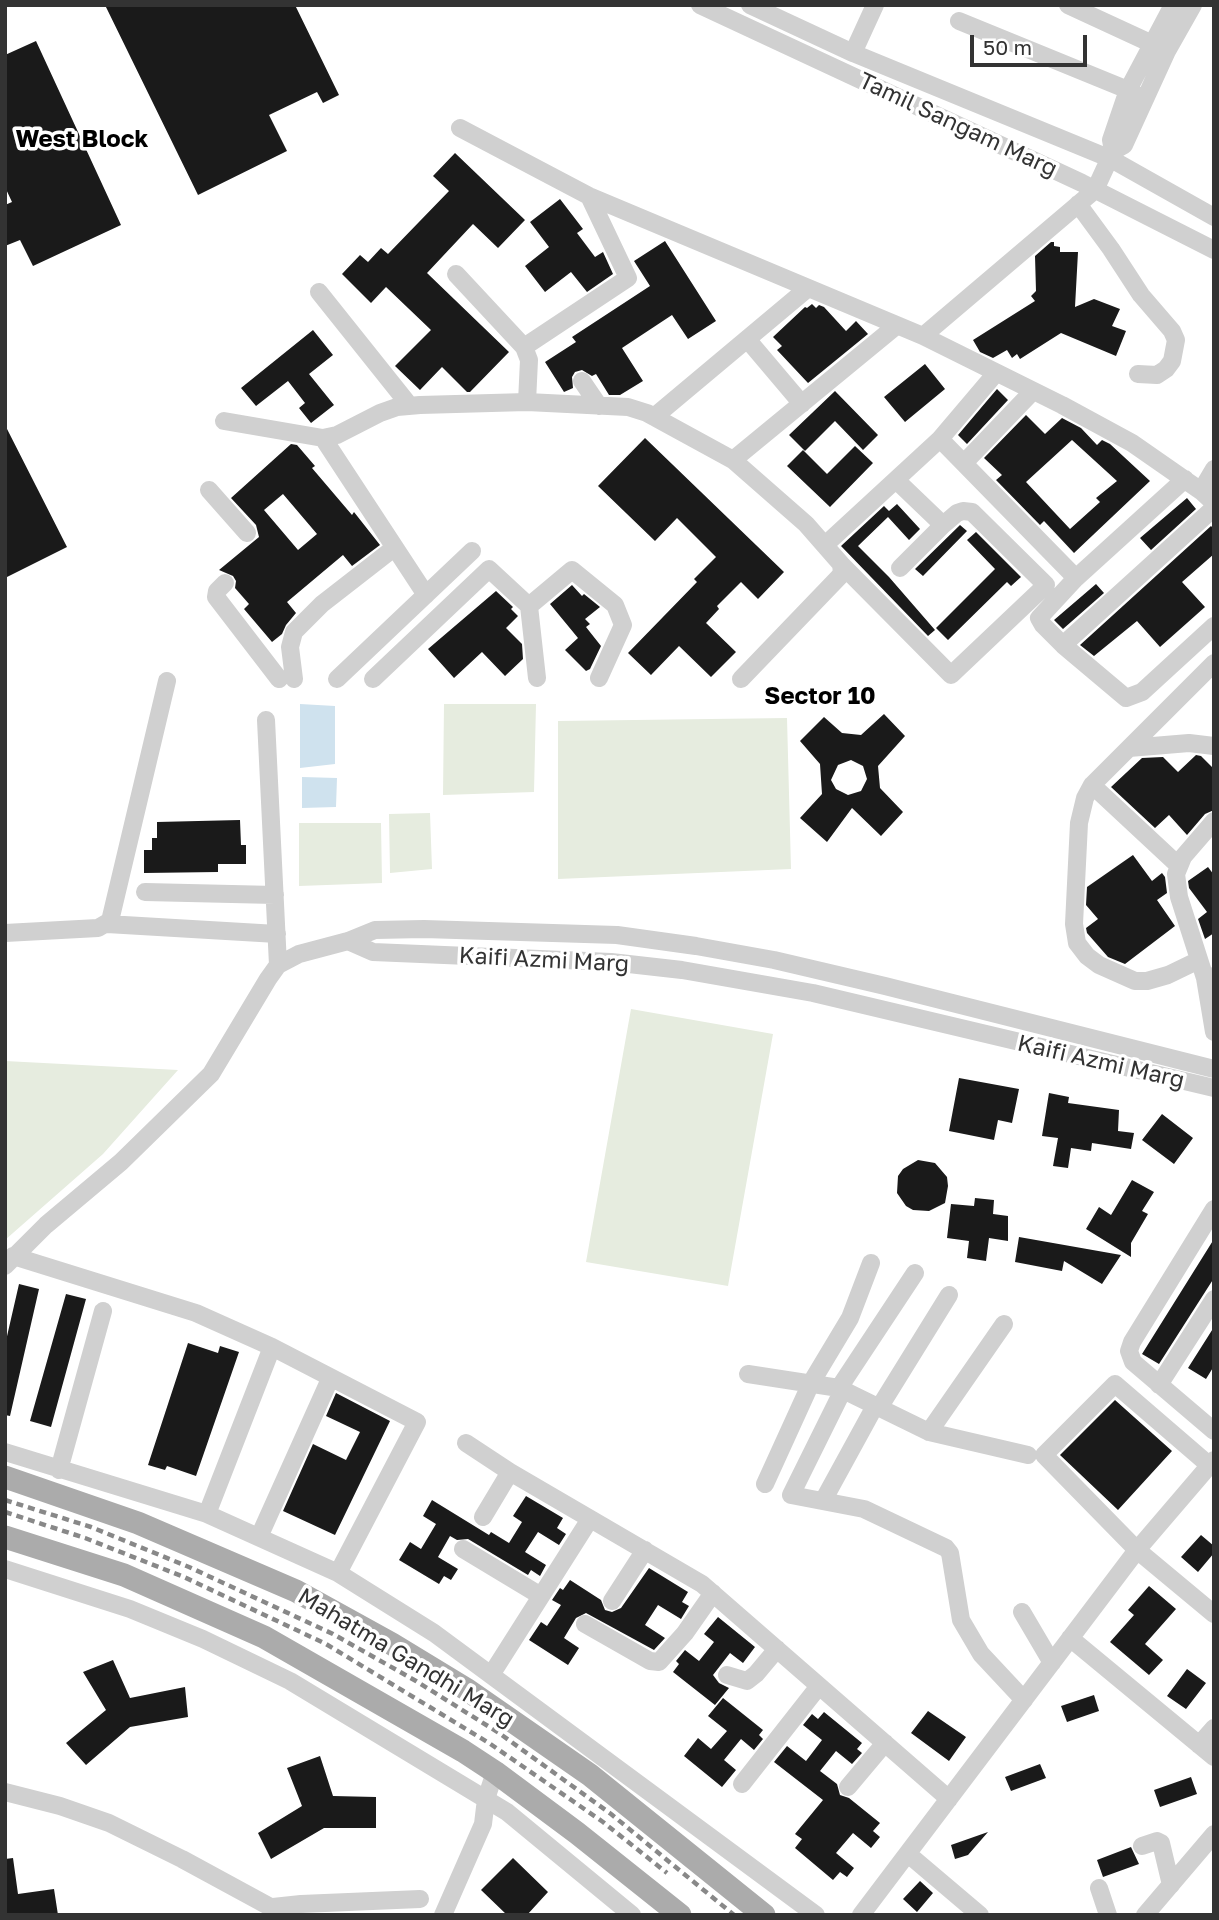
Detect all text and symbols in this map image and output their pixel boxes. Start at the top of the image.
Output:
scale bar [974,21,1091,65]
text: 50 m [983,34,1032,60]
street label: Tamil Sangam Marg [854,67,1062,183]
district label: West Block [16,125,148,153]
district label: Sector 10 [764,682,876,710]
street label: Kaifi Azmi Marg [458,942,630,978]
street label: Kaifi Azmi Marg [1015,1029,1187,1095]
street label: Mahatma Gandhi Marg [293,1583,519,1733]

